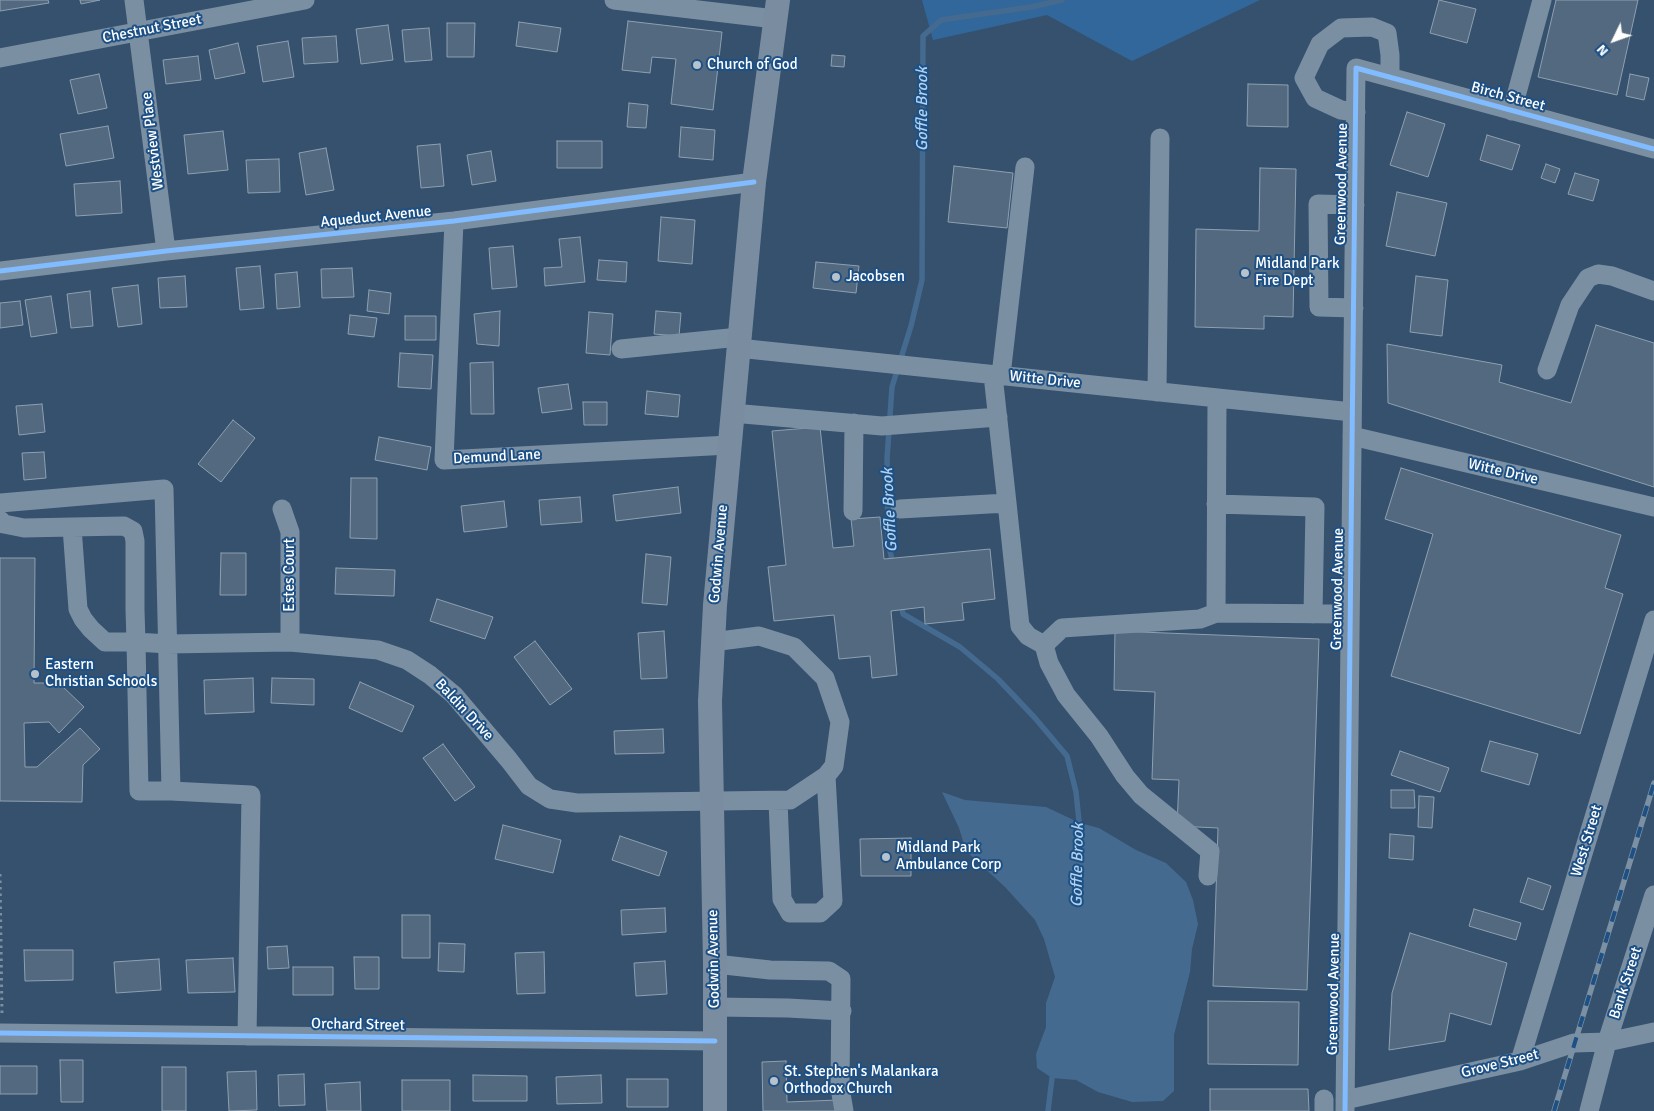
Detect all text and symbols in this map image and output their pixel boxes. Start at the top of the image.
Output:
street label: Chestnut Street [101,11,203,47]
north arrow [1589,15,1639,65]
text: N [1593,41,1612,60]
place label: Church of God [707,56,798,74]
marker: Church of God [691,59,703,71]
water label: Goffle Brook [913,67,933,151]
street label: Birch Street [1469,78,1547,116]
street label: Westview Place [138,91,168,191]
street label: Greenwood Avenue [1332,123,1352,245]
street label: Aqueduct Avenue [320,202,432,232]
place label: Midland Park Fire Dept [1255,255,1339,290]
marker: Midland Park Fire Dept [1239,267,1251,279]
place label: Jacobsen [846,268,905,286]
marker: Jacobsen [830,271,842,283]
street label: Witte Drive [1009,367,1081,393]
street label: Demund Lane [453,446,541,468]
street label: Witte Drive [1466,455,1540,489]
water label: Goffle Brook [878,467,902,553]
street label: Godwin Avenue [706,504,732,604]
street label: Greenwood Avenue [1328,528,1348,650]
street label: Estes Court [281,538,299,612]
place label: Eastern Christian Schools [45,656,157,691]
marker: Eastern Christian Schools [29,668,41,680]
street label: Baldin Drive [431,675,497,745]
street label: West Street [1568,803,1606,879]
water label: Goffle Brook [1068,823,1088,907]
place label: Midland Park Ambulance Corp [896,839,1001,874]
marker: Midland Park Ambulance Corp [880,851,892,863]
street label: Godwin Avenue [704,909,724,1009]
street label: Greenwood Avenue [1324,933,1344,1055]
street label: Bank Street [1606,945,1646,1021]
street label: Orchard Street [311,1015,405,1035]
street label: Grove Street [1459,1046,1541,1082]
place label: St. Stephen's Malankara Orthodox Church [784,1063,939,1098]
marker: St. Stephen's Malankara Orthodox Church [768,1075,780,1087]

